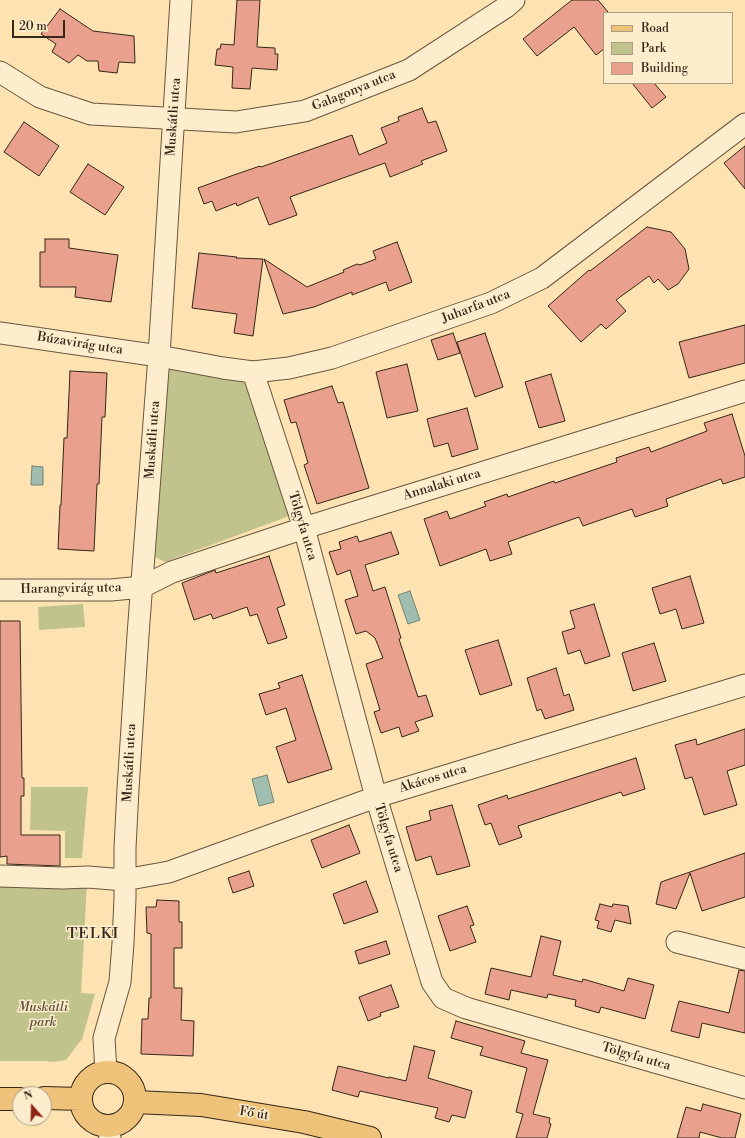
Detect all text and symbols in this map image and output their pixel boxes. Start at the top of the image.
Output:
scale bar [14,12,67,38]
legend [603,12,733,84]
text: 20 m [19,19,47,34]
text: Road [641,21,669,36]
text: Park [641,41,666,56]
text: Building [641,61,688,76]
street label: Galagonya utca [310,67,398,115]
street label: Muskátli utca [163,77,185,157]
street label: Juharfa utca [440,287,512,327]
street label: Búzavirág utca [36,330,124,358]
street label: Muskátli utca [142,400,164,480]
street label: Annalaki utca [401,466,483,504]
street label: Tölgyfa utca [284,490,320,562]
street label: Harangvirág utca [20,580,122,598]
street label: Muskátli utca [120,723,140,803]
street label: Akácos utca [397,761,469,797]
street label: Tölgyfa utca [370,802,406,874]
district label: TELKI [67,925,119,943]
park label: Muskátli park [18,1000,68,1031]
street label: Tölgyfa utca [600,1040,672,1074]
north arrow [12,1086,52,1126]
text: N [22,1088,35,1104]
street label: Fő út [238,1104,270,1124]

